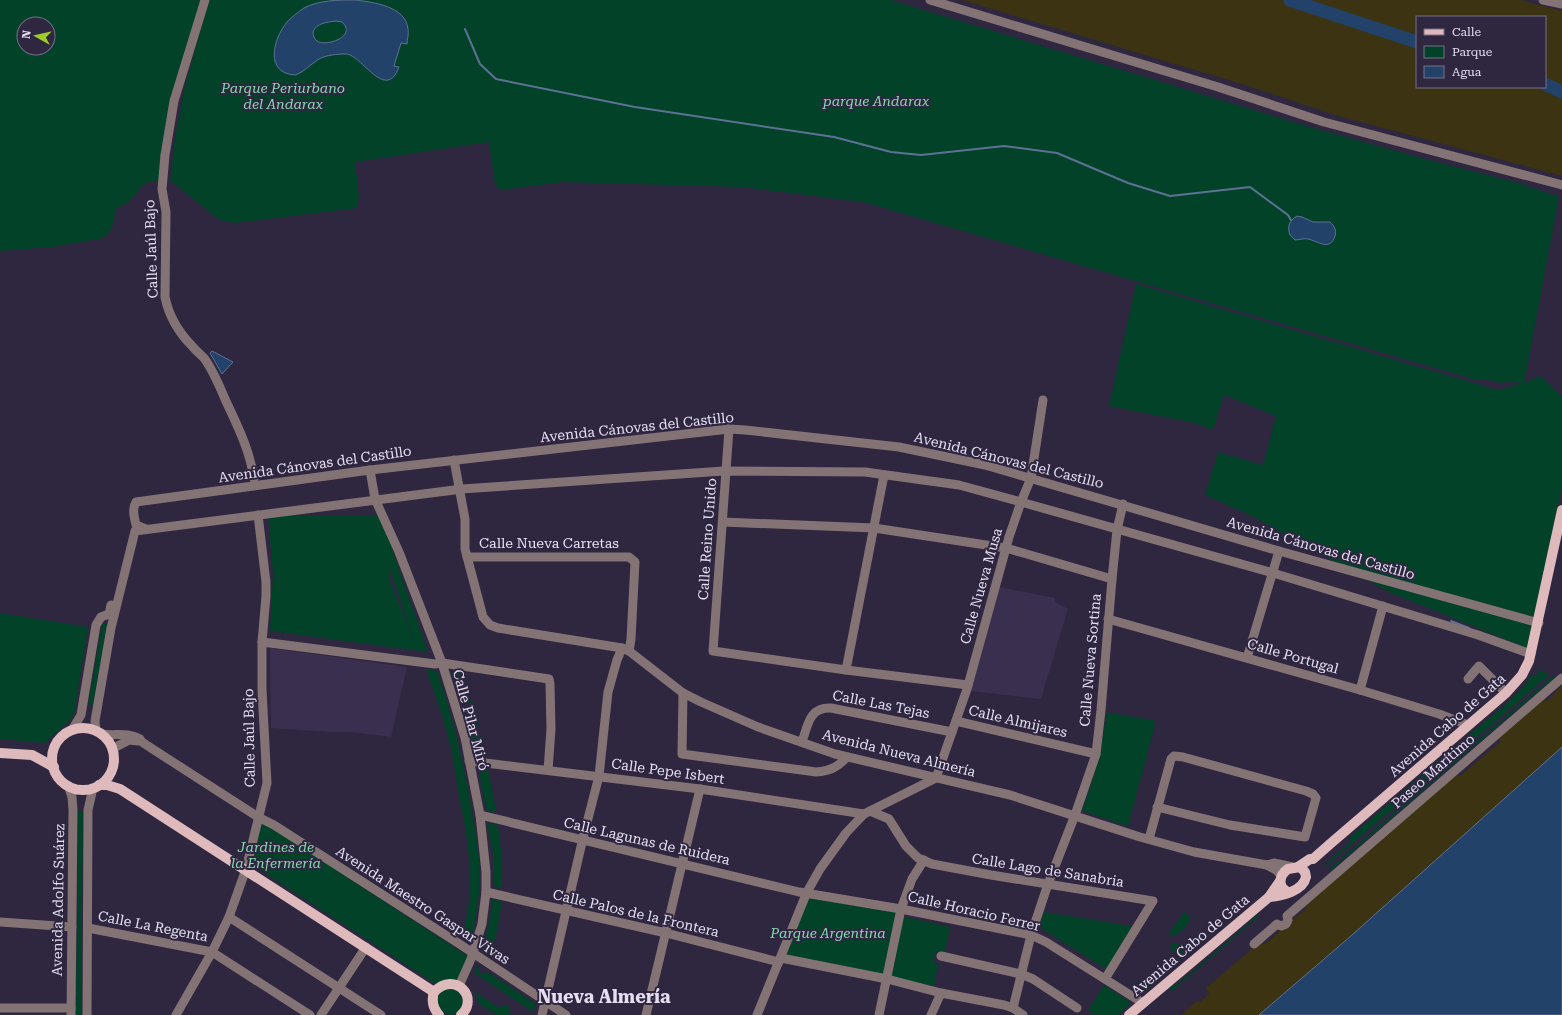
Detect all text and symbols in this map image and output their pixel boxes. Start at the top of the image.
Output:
north arrow [16,16,56,56]
legend [1416,16,1546,88]
text: Calle [1452,25,1482,39]
text: N [20,29,34,40]
text: Parque [1452,45,1493,59]
text: Agua [1452,65,1482,79]
park label: Parque Periurbano del Andarax [220,80,345,112]
park label: parque Andarax [822,93,929,109]
street label: Calle Jaúl Bajo [141,199,161,299]
street label: Avenida Cánovas del Castillo [539,409,735,445]
street label: Avenida Cánovas del Castillo [913,429,1105,491]
street label: Avenida Cánovas del Castillo [218,443,412,485]
street label: Calle Reino Unido [695,477,719,601]
street label: Avenida Cánovas del Castillo [1225,513,1417,583]
street label: Calle Nueva Musa [957,526,1005,646]
street label: Calle Nueva Carretas [479,535,619,551]
street label: Calle Nueva Sortina [1076,592,1104,727]
street label: Calle Portugal [1245,635,1341,677]
street label: Calle Pilar Miró [450,668,492,772]
street label: Avenida Cabo de Gata [1386,670,1509,780]
street label: Calle Las Tejas [831,687,931,721]
street label: Calle Jaúl Bajo [240,688,258,788]
street label: Calle Almijares [967,702,1069,740]
street label: Avenida Nueva Almería [821,726,978,780]
street label: Paseo Marítimo [1388,731,1478,811]
street label: Calle Pepe Isbert [610,755,726,787]
street label: Calle Lagunas de Ruidera [562,814,732,868]
street label: Avenida Adolfo Suárez [49,823,67,976]
park label: Jardines de la Enfermería [231,839,321,871]
street label: Avenida Maestro Gaspar Vivas [333,843,513,967]
street label: Calle Lago de Sanabria [971,850,1126,890]
street label: Calle Palos de la Frontera [551,886,721,940]
street label: Calle Horacio Ferrer [906,888,1042,934]
street label: Avenida Cabo de Gata [1128,891,1252,999]
street label: Calle La Regenta [97,907,210,945]
park label: Parque Argentina [769,925,886,941]
district label: Nueva Almería [538,986,671,1007]

